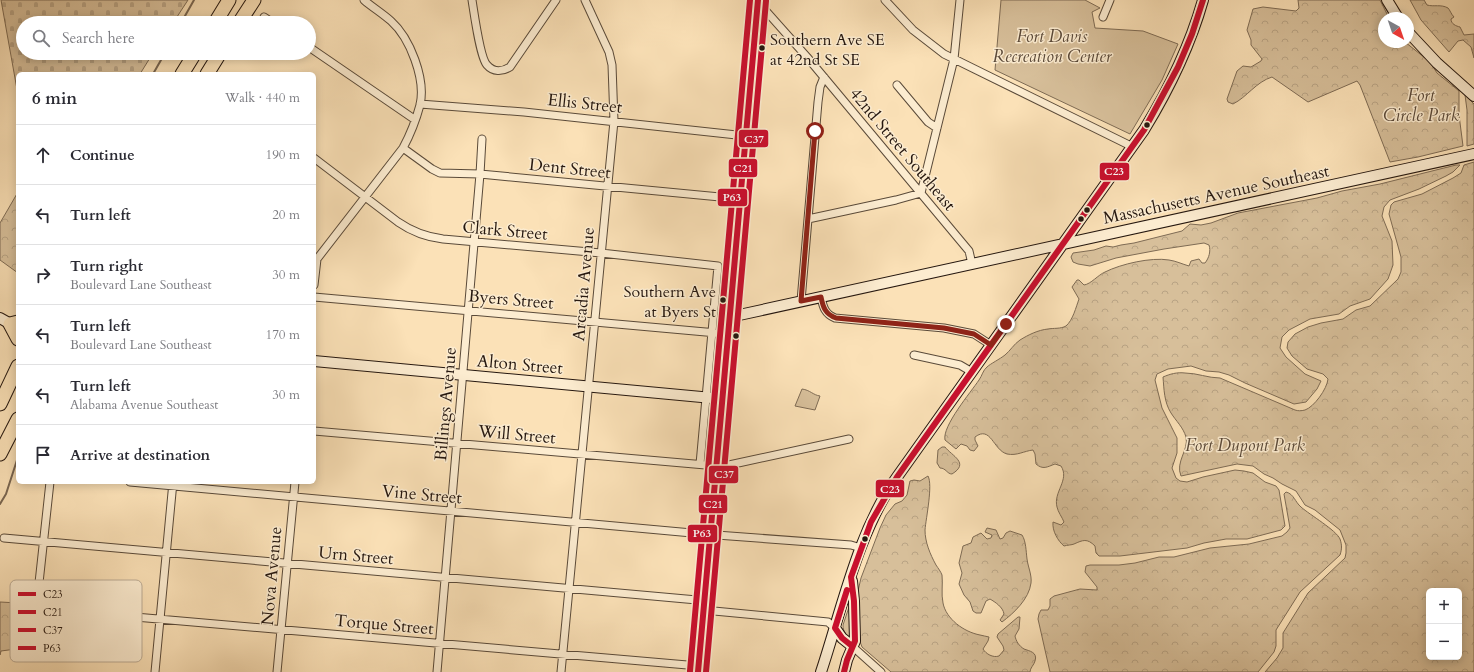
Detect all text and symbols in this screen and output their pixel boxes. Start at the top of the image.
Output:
north arrow [1378,12,1414,48]
search box [16,16,316,60]
park label: Fort Davis Recreation Center [993,25,1112,68]
icon: search [30,27,52,49]
text: Search here [62,28,135,48]
place label: Southern Ave SE at 42nd St SE [770,29,885,71]
marker: Southern Ave SE at 42nd St SE [757,43,767,53]
street label: 42nd Street Southeast [844,83,961,216]
park label: Fort Circle Park [1383,84,1460,127]
text: 6 min [32,87,77,110]
street label: Ellis Street [546,88,624,119]
text: Walk · 440 m [225,89,300,107]
unlabelled marker [1142,120,1152,130]
route start [806,122,824,140]
line badge: C37 [738,129,769,148]
text: C37 [744,132,764,147]
icon: ahead [32,144,54,166]
text: Continue [70,145,135,165]
text: 190 m [266,146,300,164]
street label: Dent Street [528,153,613,184]
line badge: C21 [728,158,758,178]
street label: Massachusetts Avenue Southeast [1101,159,1332,230]
text: C21 [733,161,753,176]
line badge: C23 [1099,162,1130,181]
text: C23 [1104,164,1124,179]
line badge: P63 [717,188,748,207]
text: P63 [723,190,741,205]
icon: left [32,204,54,226]
text: Turn left [70,205,131,225]
unlabelled marker [1082,205,1092,215]
text: 20 m [272,206,300,224]
unlabelled marker [1076,214,1086,224]
street label: Clark Street [461,215,549,246]
street label: Arcadia Avenue [567,226,600,342]
text: Turn right [70,256,143,276]
icon: right [32,264,54,286]
text: 30 m [272,266,300,284]
text: Boulevard Lane Southeast [70,276,212,294]
place label: Southern Ave at Byers St [623,281,716,323]
street label: Byers Street [467,284,555,315]
marker: Southern Ave at Byers St [718,295,728,305]
route end [997,315,1015,333]
text: Turn left [70,316,131,336]
icon: left [32,324,54,346]
text: 170 m [266,326,300,344]
unlabelled marker [731,331,741,341]
text: Boulevard Lane Southeast [70,336,212,354]
street label: Billings Avenue [429,346,462,462]
street label: Alton Street [476,349,564,380]
text: Turn left [70,376,131,396]
icon: left [32,384,54,406]
text: 30 m [272,386,300,404]
text: Alabama Avenue Southeast [70,396,218,414]
street label: Will Street [476,420,557,449]
park label: Fort Dupont Park [1185,434,1305,457]
icon: arrive [32,444,54,466]
text: Arrive at destination [70,445,210,465]
line badge: C37 [708,465,739,484]
text: C37 [714,467,734,482]
line badge: C23 [875,479,905,498]
street label: Vine Street [381,480,463,510]
text: C23 [880,482,900,497]
line badge: C21 [698,494,728,514]
text: C21 [703,497,723,512]
line badge: P63 [687,524,718,543]
street label: Nova Avenue [256,526,287,627]
text: P63 [693,526,711,541]
unlabelled marker [860,534,870,544]
street label: Urn Street [317,541,395,570]
legend [10,580,142,662]
text: C23 [43,587,63,602]
map controls [1426,588,1462,660]
button: + [1426,588,1462,624]
text: C21 [43,605,63,620]
street label: Torque Street [333,609,435,640]
text: C37 [43,623,63,638]
button: − [1426,624,1462,660]
text: P63 [43,641,61,656]

